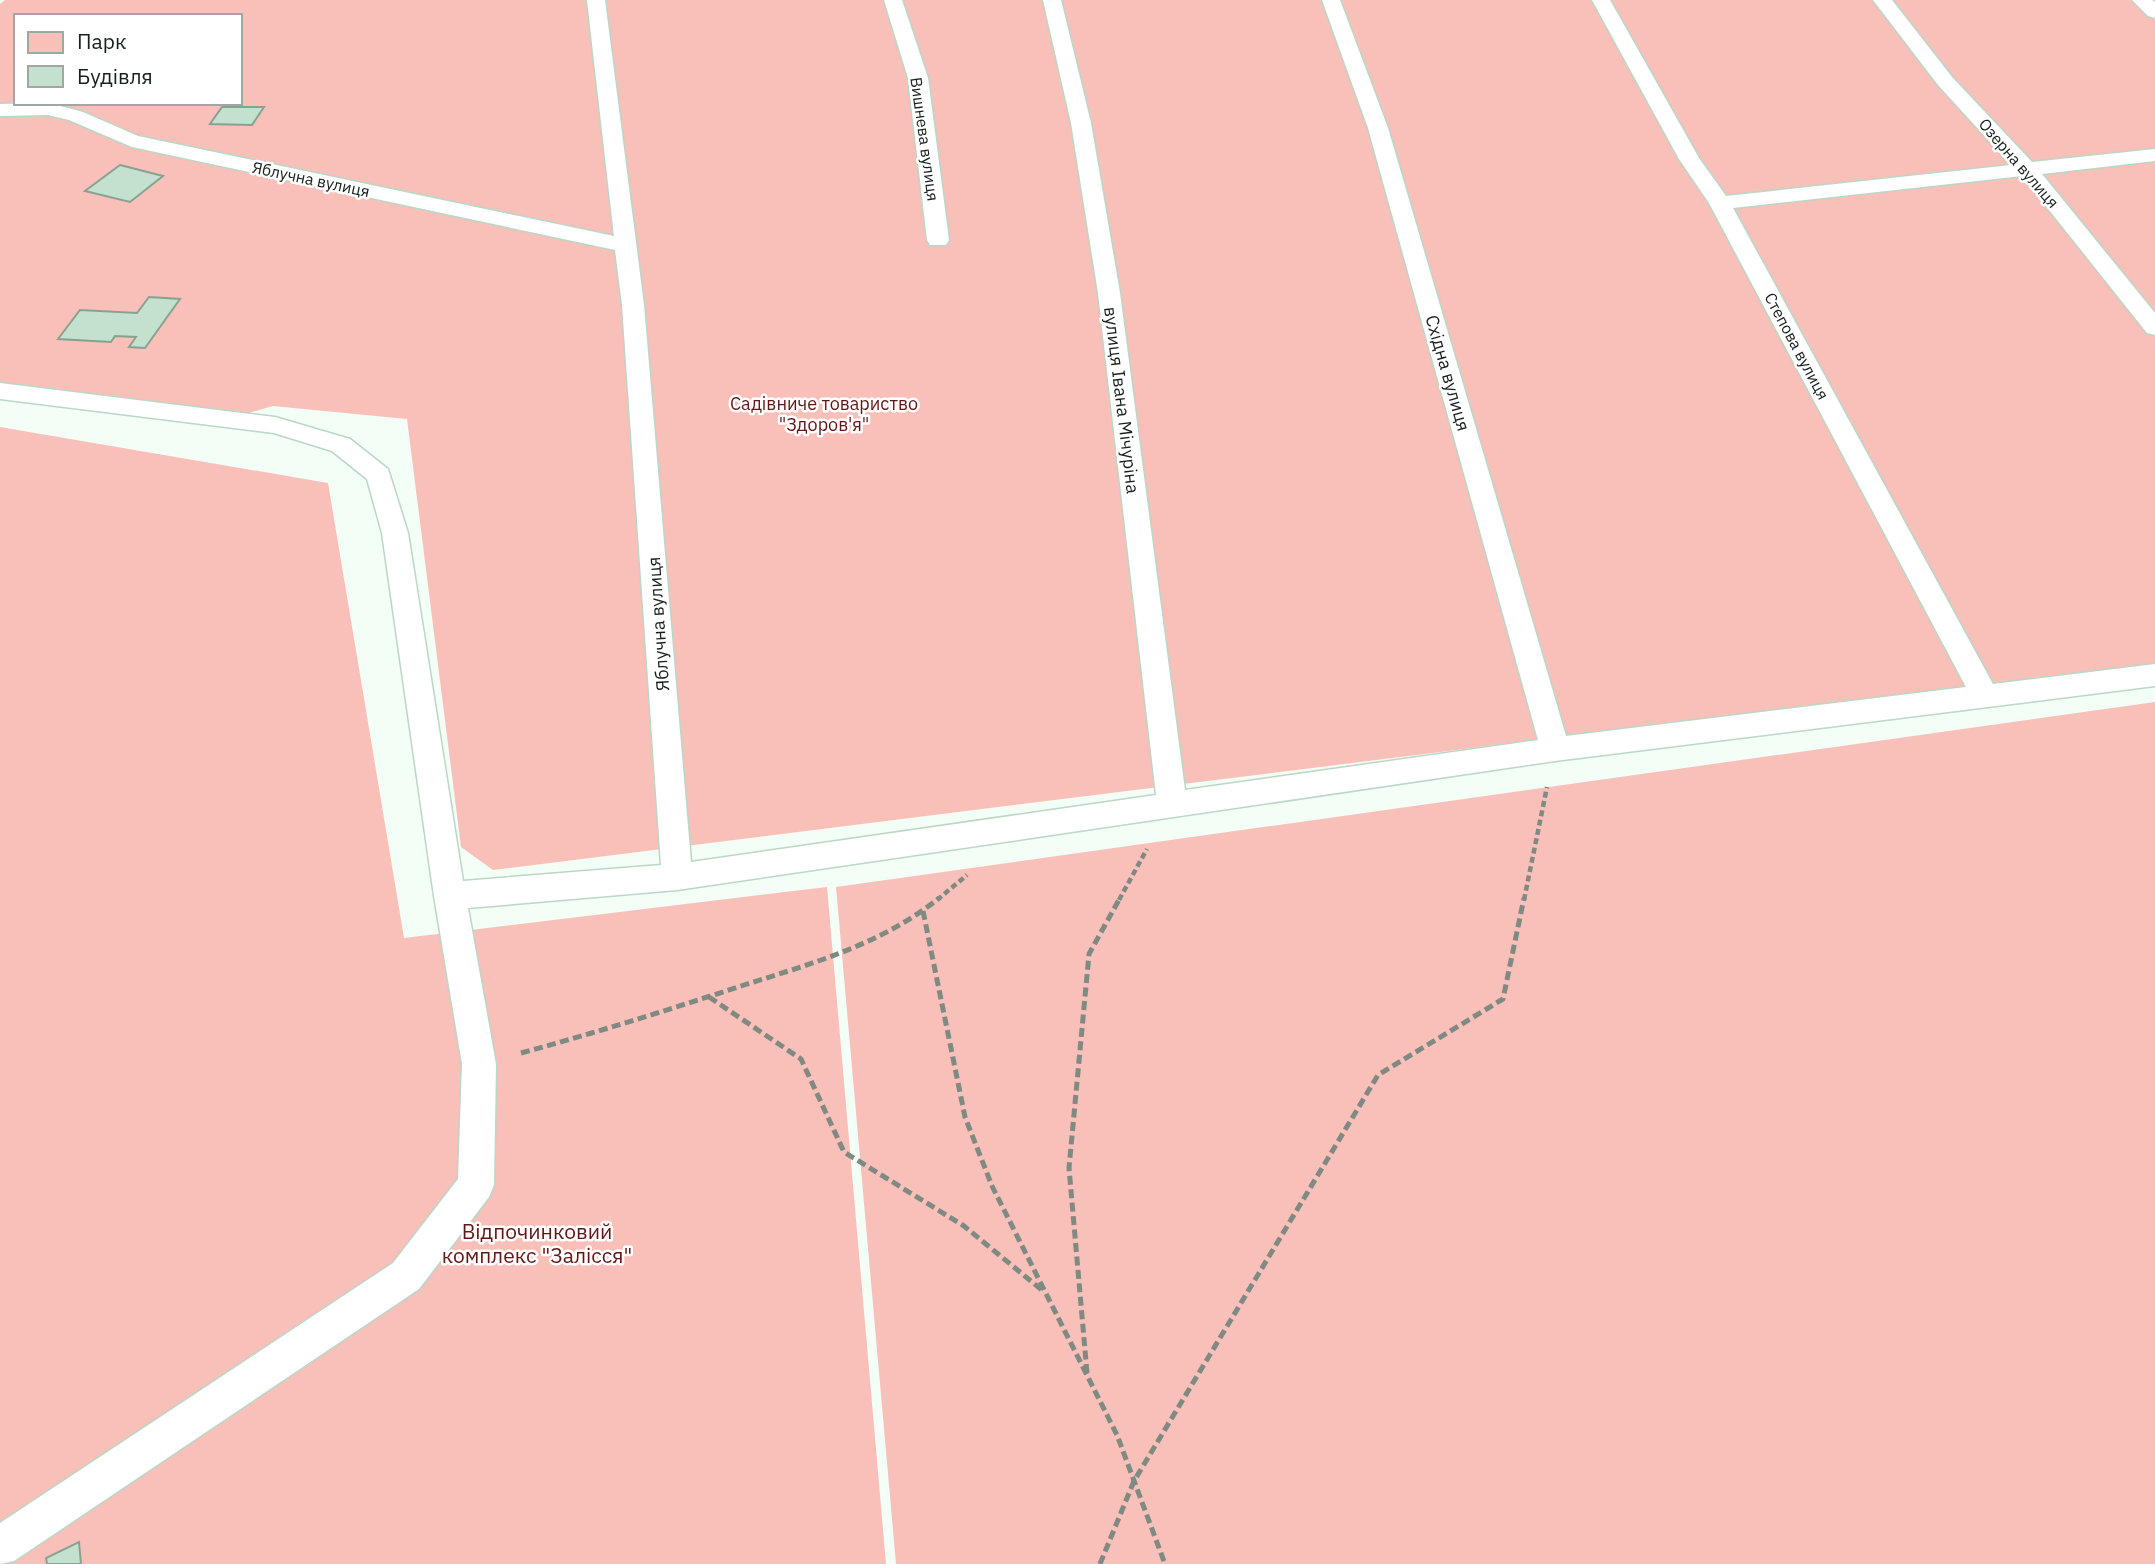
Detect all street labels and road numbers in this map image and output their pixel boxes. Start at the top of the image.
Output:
street label: Вишнева вулиця [906,76,944,202]
street label: Озерна вулиця [1975,114,2063,212]
street label: Яблучна вулиця [250,157,372,201]
street label: Степова вулиця [1760,289,1834,403]
street label: вулиця Івана Мічуріна [1099,305,1145,495]
street label: Східна вулиця [1420,312,1476,434]
street label: Яблучна вулиця [642,556,674,692]

